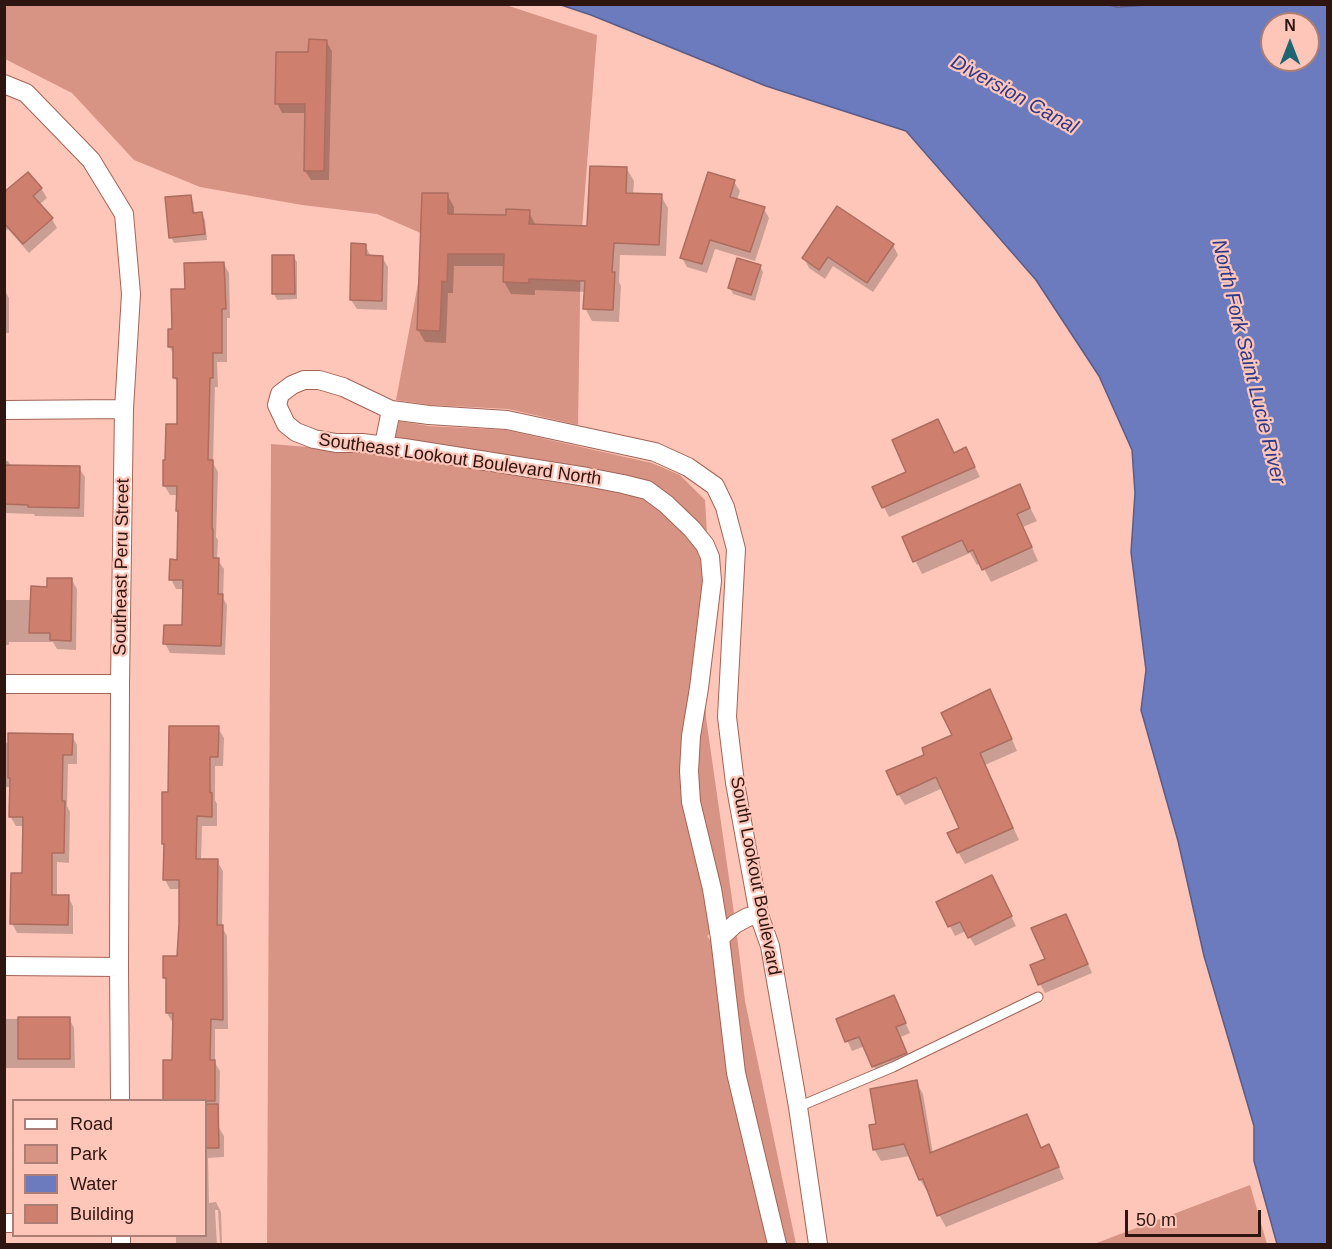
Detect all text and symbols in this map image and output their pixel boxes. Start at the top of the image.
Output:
north arrow [1260,12,1320,72]
text: N [1284,17,1296,34]
water label: Diversion Canal [946,50,1082,140]
water label: North Fork Saint Lucie River [1206,237,1290,487]
street label: Southeast Lookout Boulevard North [317,429,603,491]
street label: Southeast Peru Street [110,478,134,656]
street label: South Lookout Boulevard [725,775,785,977]
legend [12,1099,207,1237]
text: Road [70,1114,113,1134]
text: Park [70,1144,107,1164]
text: Water [70,1174,117,1194]
scale bar [1128,1198,1264,1236]
text: Building [70,1204,134,1224]
text: 50 m [1136,1210,1176,1230]

